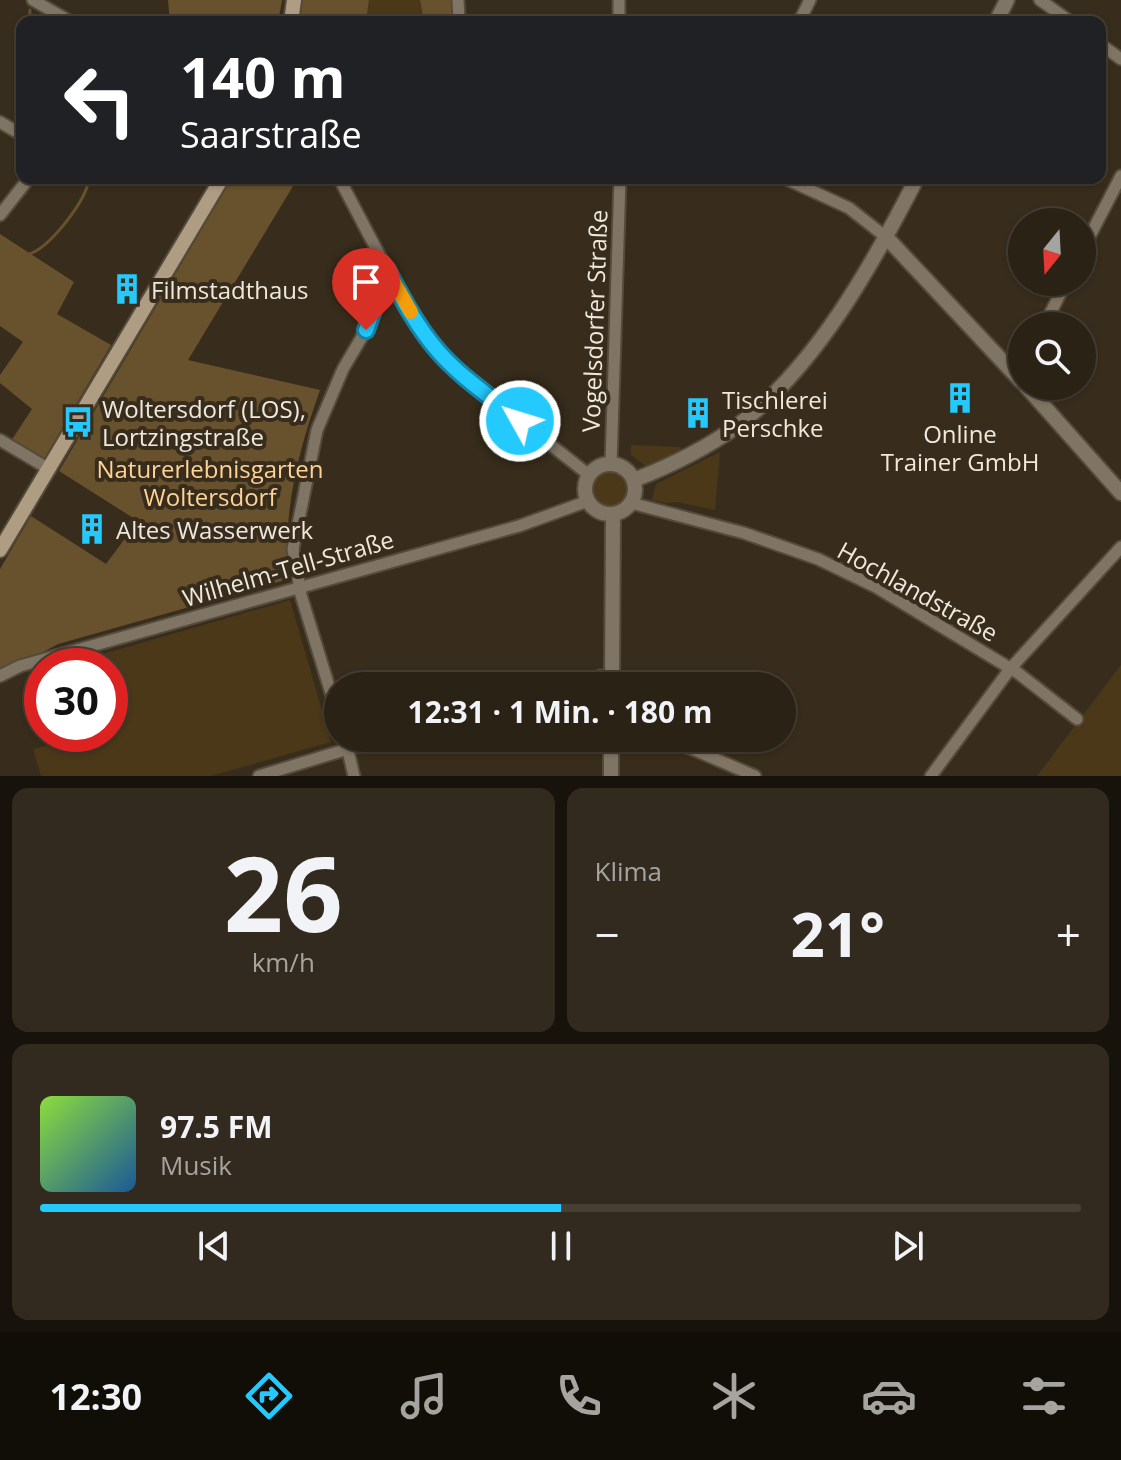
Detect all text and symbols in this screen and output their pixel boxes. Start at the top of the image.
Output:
text: 140 m [180,38,346,114]
icon: left [48,48,152,152]
text: Saarstraße [180,110,362,159]
north arrow [1008,208,1096,296]
map controls [1008,208,1096,400]
street label: Vogelsdorfer Straße [574,209,614,433]
pin [332,248,400,330]
icon: arrive [344,260,388,304]
building icon: Filmstadthaus [110,272,144,306]
place label: Filmstadthaus [151,273,309,306]
button: search [1008,312,1096,400]
position arrow [478,379,562,463]
building icon: Online Trainer GmbH [943,381,977,415]
place label: Tischlerei Perschke [722,383,828,444]
place label: Woltersdorf (LOS), Lortzingstraße [102,392,306,453]
building icon: Tischlerei Perschke [681,396,715,430]
bus stop icon: Woltersdorf (LOS), Lortzingstraße [61,405,95,439]
place label: Online Trainer GmbH [881,417,1039,478]
park label: Naturerlebnisgarten Woltersdorf [96,452,324,513]
building icon: Altes Wasserwerk [75,512,109,546]
place label: Altes Wasserwerk [116,513,313,546]
street label: Wilhelm-Tell-Straße [179,522,397,614]
street label: Hochlandstraße [832,533,1004,649]
speed limit sign: 30 [24,648,128,752]
text: 12:31 · 1 Min. · 180 m [408,691,712,732]
text: 26 [224,821,343,962]
text: Klima [595,853,662,889]
text: 21° [791,893,885,975]
text: − [595,904,620,964]
text: + [1056,904,1081,964]
text: km/h [252,944,315,980]
text: 97.5 FM [160,1106,273,1147]
text: Musik [160,1147,232,1183]
icon: previous [192,1224,236,1268]
icon: pause [539,1224,583,1268]
icon: next [886,1224,930,1268]
icon: directions [241,1368,297,1424]
icon: music [396,1368,452,1424]
icon: phone [551,1368,607,1424]
icon: climate [706,1368,762,1424]
icon: car [861,1368,917,1424]
icon: filters [1016,1368,1072,1424]
text: 12:30 [49,1372,142,1421]

